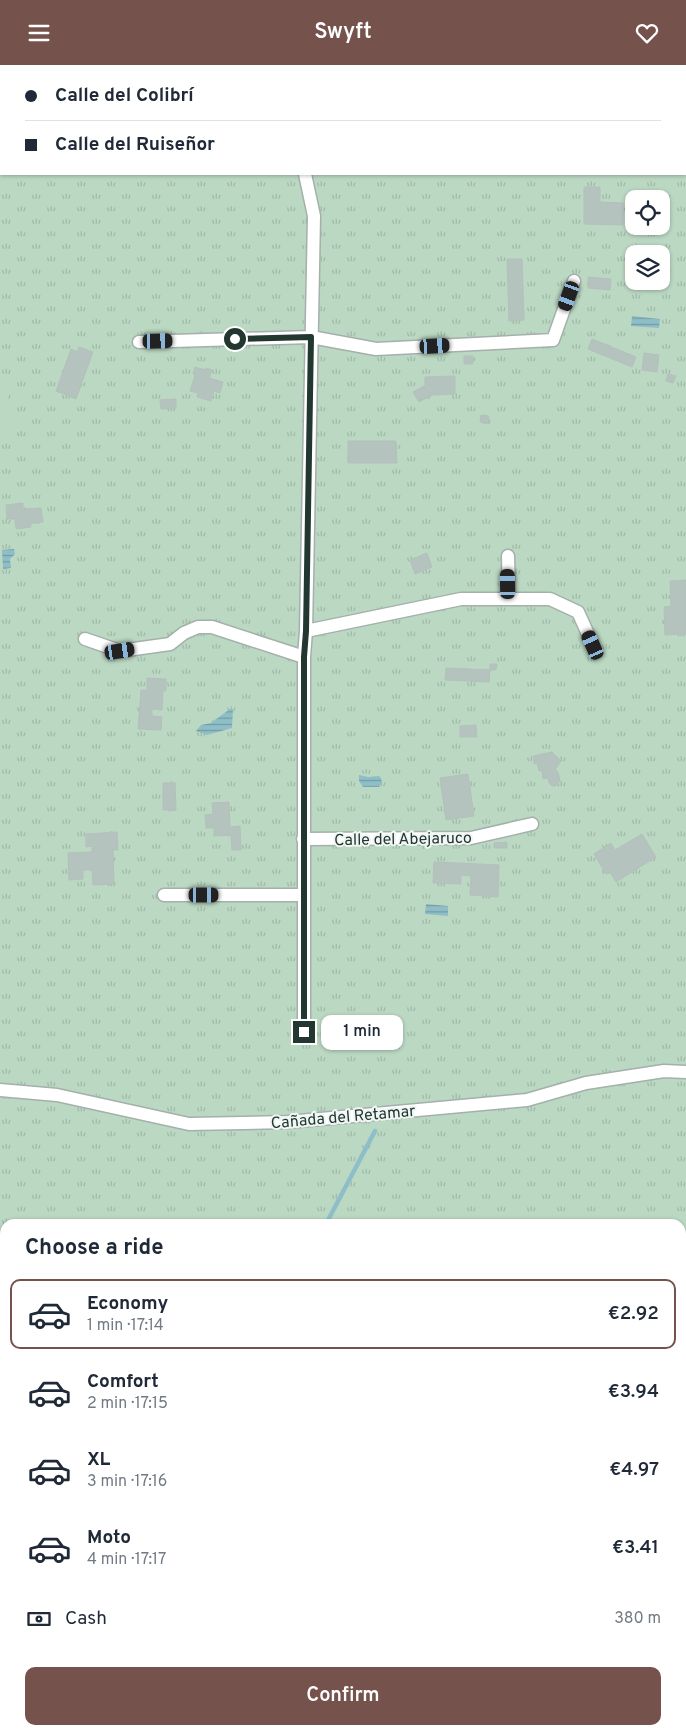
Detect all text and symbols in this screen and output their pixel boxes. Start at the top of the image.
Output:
icon: menu [25,19,53,47]
text: Swyft [314,19,372,46]
icon: heart [633,19,661,47]
text: Calle del Colibrí [55,84,194,108]
text: Calle del Ruiseñor [55,133,215,157]
map controls [625,190,670,290]
button: locate [625,190,670,235]
button: layers [625,245,670,290]
car [556,279,581,313]
route start [224,328,246,350]
car [142,333,173,349]
car [419,338,450,354]
car [500,569,515,599]
car [580,628,605,662]
car [104,641,135,661]
street label: Calle del Abejaruco [334,829,472,851]
car [189,888,219,903]
callout: 1 min [322,1015,404,1049]
route end [293,1021,315,1043]
text: 1 min [343,1022,381,1042]
street label: Cañada del Retamar [270,1102,416,1134]
text: Choose a ride [25,1235,163,1262]
icon: car [27,1292,72,1337]
text: Economy [87,1292,168,1316]
text: €2.92 [608,1302,659,1326]
text: 1 min · 17:14 [87,1316,164,1336]
icon: car [27,1370,72,1415]
text: Comfort [87,1370,159,1394]
text: €3.94 [608,1380,659,1404]
text: 2 min · 17:15 [87,1394,168,1414]
icon: car [27,1448,72,1493]
text: XL [87,1448,110,1472]
text: €4.97 [609,1458,659,1482]
text: 3 min · 17:16 [87,1472,167,1492]
icon: car [27,1526,72,1571]
text: Moto [87,1526,131,1550]
text: €3.41 [612,1536,659,1560]
text: 4 min · 17:17 [87,1550,166,1570]
icon: cash [25,1605,53,1633]
text: Cash [65,1607,107,1631]
text: 380 m [614,1609,661,1629]
button: Confirm [25,1667,661,1725]

